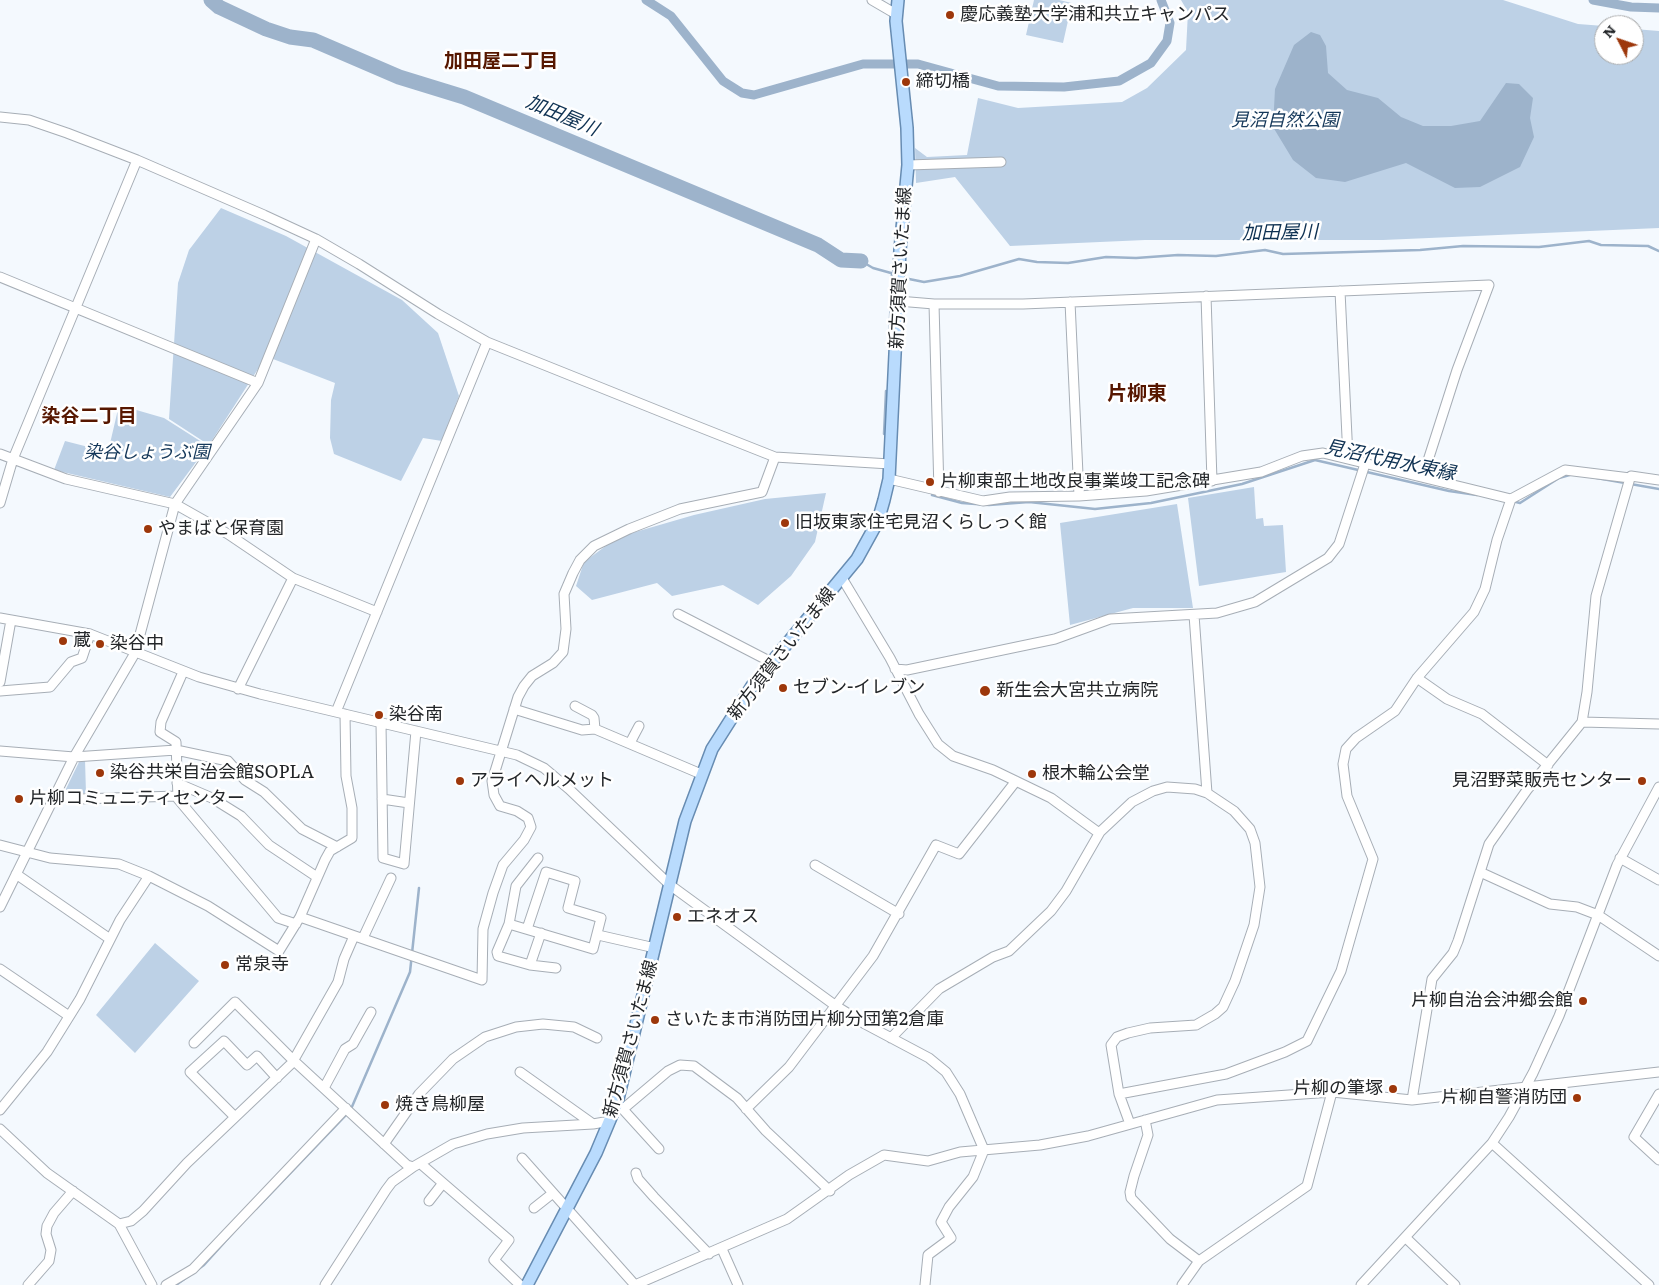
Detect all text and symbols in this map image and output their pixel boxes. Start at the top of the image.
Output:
place label: 慶応義塾大学浦和共立キャンパス [960,4,1230,26]
marker: 慶応義塾大学浦和共立キャンパス [944,9,956,21]
north arrow [1594,15,1644,65]
text: N [1597,20,1620,42]
district label: 加田屋二丁目 [444,50,558,72]
place label: 締切橋 [916,71,970,93]
marker: 締切橋 [900,76,912,88]
water label: 加田屋川 [523,91,601,141]
park label: 見沼自然公園 [1231,110,1339,132]
street label: 新方須賀さいたま線 [886,187,916,349]
water label: 加田屋川 [1242,221,1318,245]
district label: 片柳東 [1107,382,1167,406]
district label: 染谷二丁目 [42,405,136,427]
water label: 見沼代用水東縁 [1323,436,1457,486]
park label: 染谷しょうぶ園 [84,442,210,464]
place label: 片柳東部土地改良事業竣工記念碑 [940,471,1210,493]
marker: 片柳東部土地改良事業竣工記念碑 [924,476,936,488]
place label: 旧坂東家住宅見沼くらしっく館 [795,512,1047,534]
marker: 旧坂東家住宅見沼くらしっく館 [779,517,791,529]
place label: やまばと保育園 [158,518,284,540]
marker: やまばと保育園 [142,523,154,535]
street label: 新方須賀さいたま線 [724,584,840,724]
place label: 蔵 [73,630,91,652]
place label: 染谷中 [110,633,164,655]
marker: 蔵 [57,635,69,647]
marker: 染谷中 [94,638,106,650]
place label: セブン-イレブン [793,677,925,699]
place label: 新生会大宮共立病院 [996,680,1158,702]
marker: セブン-イレブン [777,682,789,694]
marker: 新生会大宮共立病院 [978,684,992,698]
place label: 染谷南 [389,704,443,726]
marker: 染谷南 [373,709,385,721]
place label: 染谷共栄自治会館SOPLA [110,762,314,784]
place label: 根木輪公会堂 [1042,763,1150,785]
marker: 染谷共栄自治会館SOPLA [94,767,106,779]
marker: 根木輪公会堂 [1026,768,1038,780]
place label: アライヘルメット [470,770,614,792]
place label: 見沼野菜販売センター [1452,770,1632,792]
marker: アライヘルメット [454,775,466,787]
marker: 見沼野菜販売センター [1636,775,1648,787]
place label: 片柳コミュニティセンター [29,788,245,810]
marker: 片柳コミュニティセンター [13,793,25,805]
place label: エネオス [687,906,759,928]
marker: エネオス [671,911,683,923]
place label: 常泉寺 [235,954,289,976]
street label: 新方須賀さいたま線 [600,958,662,1120]
marker: 常泉寺 [219,959,231,971]
place label: 片柳自治会沖郷会館 [1411,990,1573,1012]
marker: 片柳自治会沖郷会館 [1577,995,1589,1007]
place label: さいたま市消防団片柳分団第2倉庫 [665,1009,944,1031]
marker: さいたま市消防団片柳分団第2倉庫 [649,1014,661,1026]
place label: 片柳の筆塚 [1293,1078,1383,1100]
marker: 片柳の筆塚 [1387,1083,1399,1095]
place label: 片柳自警消防団 [1441,1087,1567,1109]
marker: 片柳自警消防団 [1571,1092,1583,1104]
place label: 焼き鳥柳屋 [395,1094,485,1116]
marker: 焼き鳥柳屋 [379,1099,391,1111]

